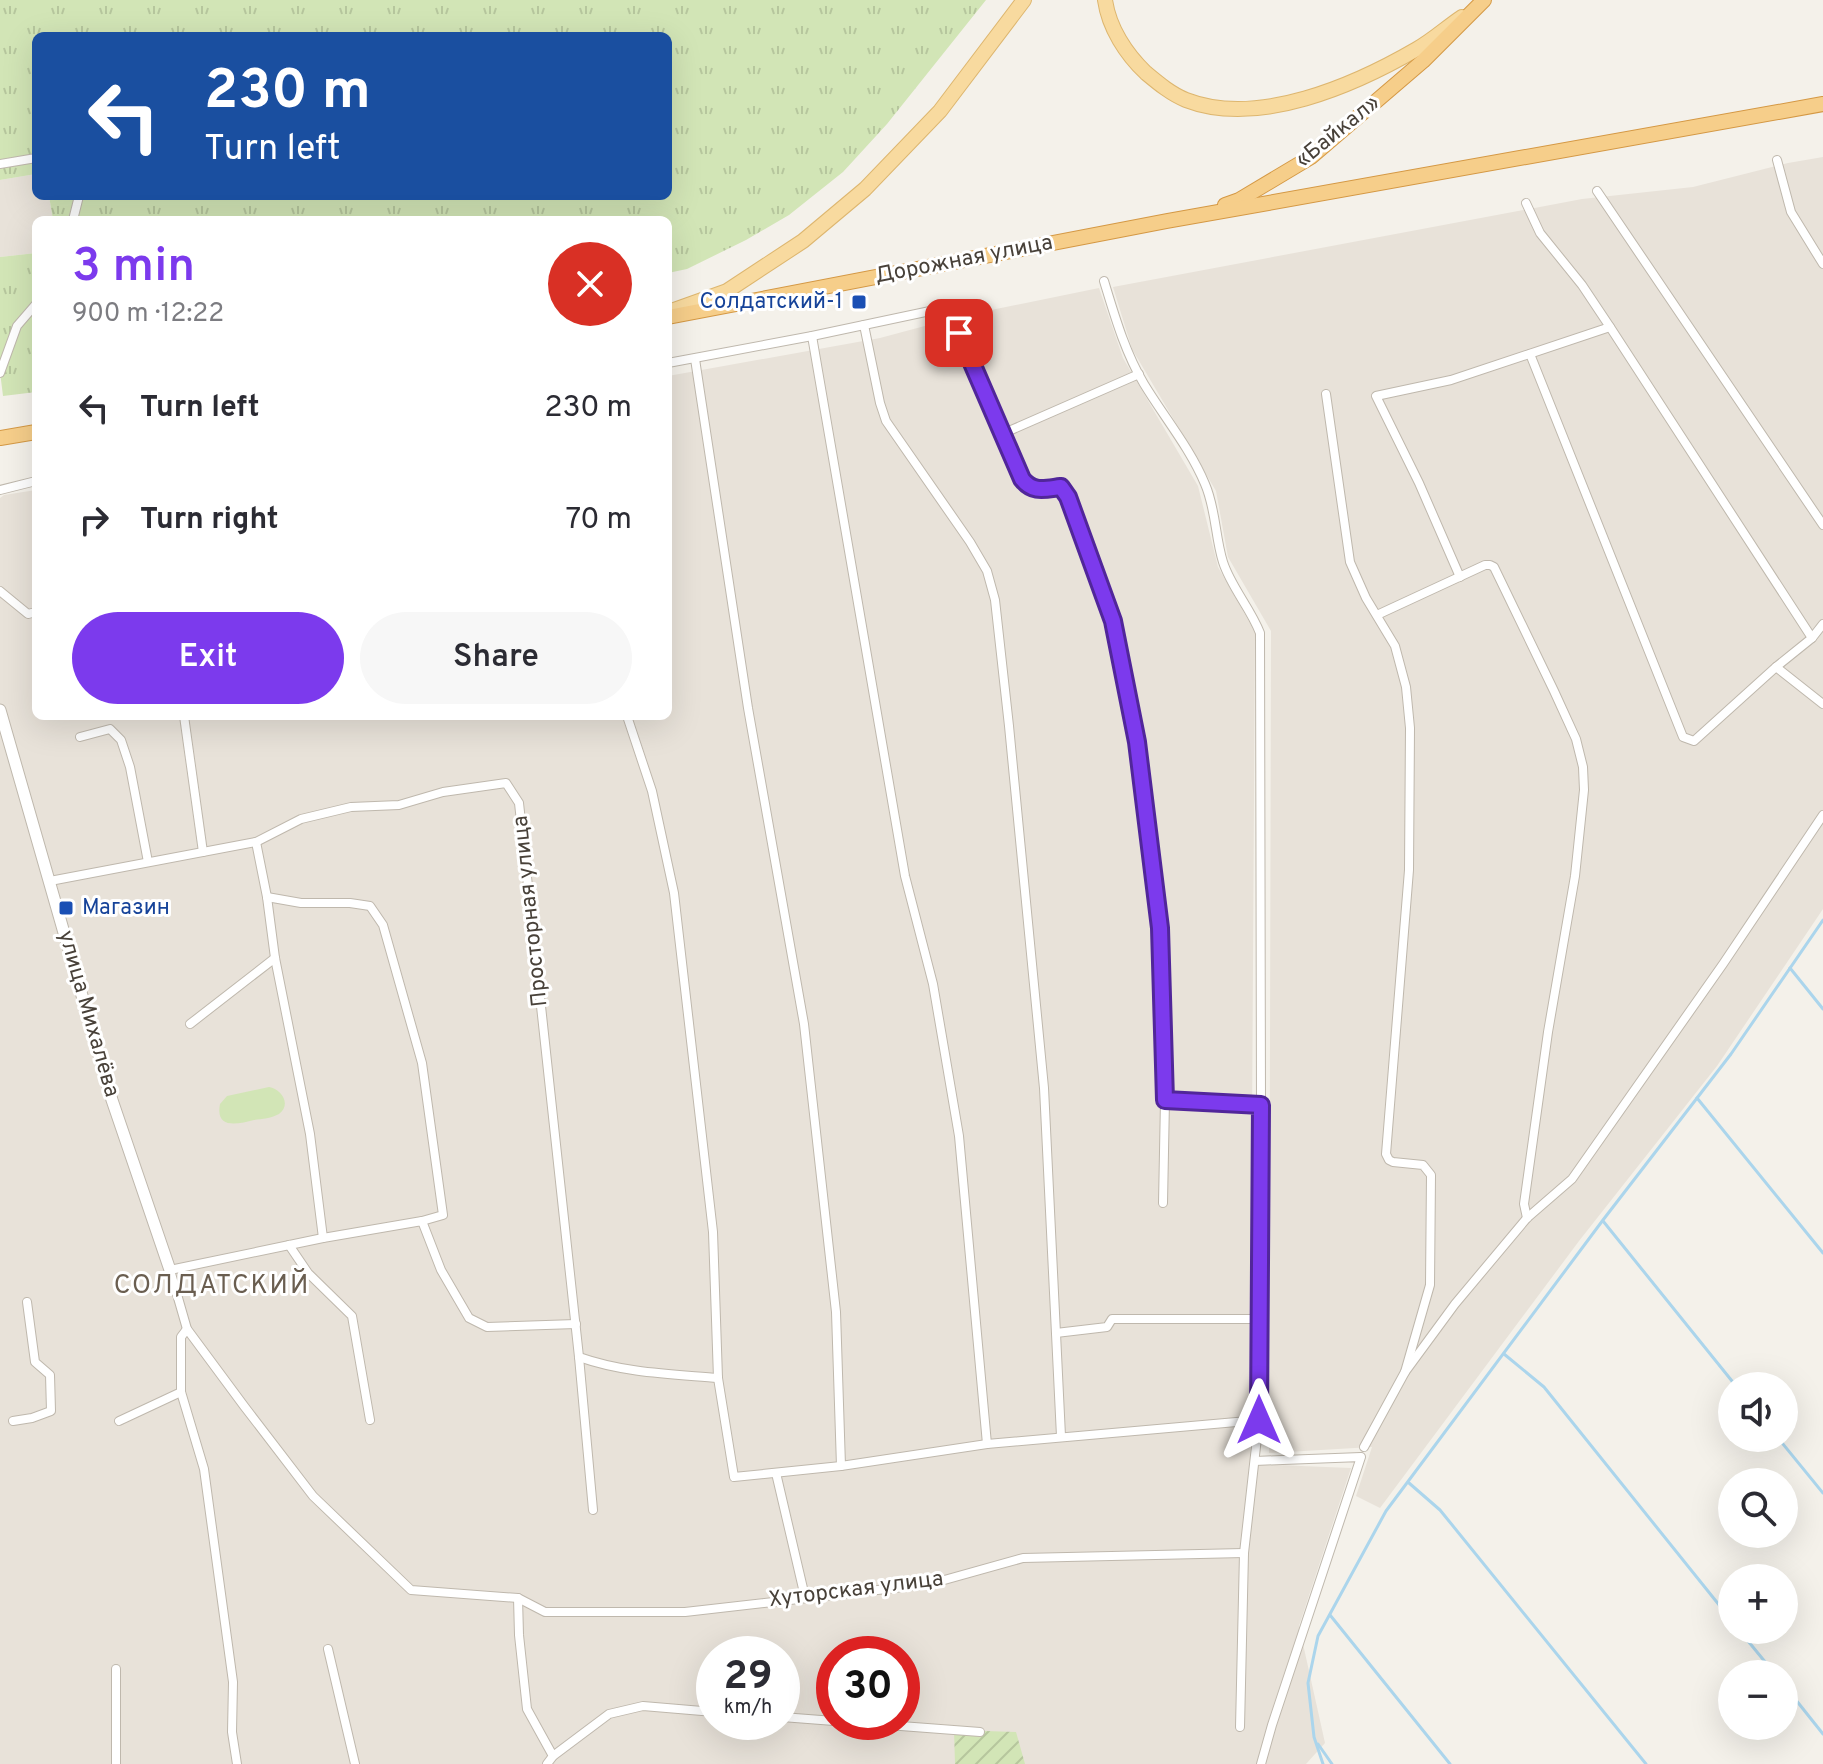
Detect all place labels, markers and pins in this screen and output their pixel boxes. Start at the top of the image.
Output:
place label: Солдатский-1 [700,289,843,316]
marker: Солдатский-1 [850,293,868,311]
pin [925,299,993,367]
place label: Магазин [82,895,170,922]
marker: Магазин [57,899,75,917]

